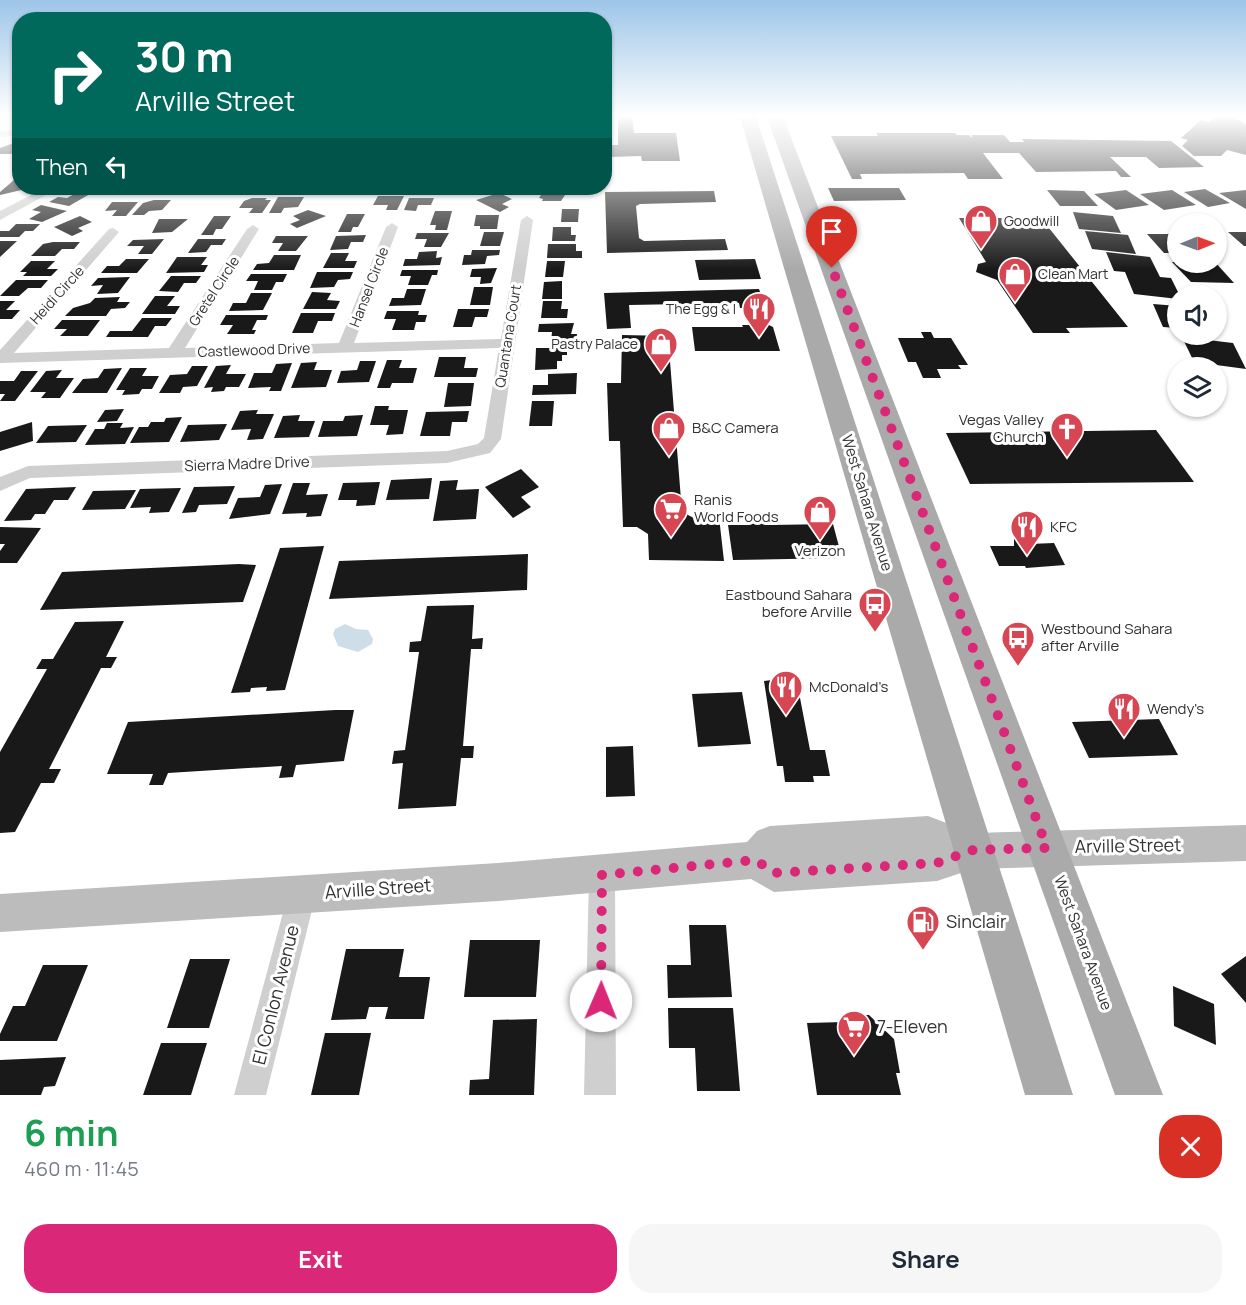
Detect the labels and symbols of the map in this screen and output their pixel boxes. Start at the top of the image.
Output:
shop icon: Goodwill [963,203,999,250]
pin [806,206,857,268]
place label: Goodwill [1004,211,1059,230]
north arrow [1167,213,1227,273]
street label: Hansel Circle [345,244,393,330]
street label: Gretel Circle [184,252,243,329]
shop icon: Clean Mart [997,256,1033,303]
street label: Heidi Circle [25,261,88,328]
place label: Clean Mart [1038,264,1109,283]
street label: Quantana Court [490,283,525,389]
restaurant icon: The Egg & I [741,291,777,338]
place label: The Egg & I [666,299,736,318]
shop icon: Pastry Palace [643,326,679,373]
place label: Pastry Palace [551,334,638,353]
street label: Castlewood Drive [197,338,311,361]
place label: Vegas Valley Church [959,409,1044,447]
shop icon: B&C Camera [651,410,687,457]
church icon: Vegas Valley Church [1049,411,1085,458]
place label: B&C Camera [692,417,779,438]
street label: West Sahara Avenue [837,432,898,574]
street label: Sierra Madre Drive [184,451,310,476]
place label: Ranis World Foods [694,489,779,527]
supermarket icon: Ranis World Foods [653,491,689,538]
shop icon: Verizon [802,494,838,541]
restaurant icon: KFC [1009,509,1045,556]
place label: KFC [1050,516,1077,537]
place label: Verizon [795,540,846,561]
place label: Eastbound Sahara before Arville [726,584,852,622]
bus stop icon: Eastbound Sahara before Arville [857,586,893,633]
place label: Westbound Sahara after Arville [1041,618,1172,656]
bus stop icon: Westbound Sahara after Arville [1000,620,1036,667]
restaurant icon: McDonald's [768,669,804,716]
place label: McDonald's [809,676,888,697]
restaurant icon: Wendy's [1106,691,1142,738]
place label: Wendy's [1147,698,1204,719]
street label: Arville Street [1074,832,1182,858]
street label: Arville Street [324,872,432,904]
street label: West Sahara Avenue [1049,873,1118,1013]
fuel station icon: Sinclair [905,904,941,951]
place label: Sinclair [946,909,1007,933]
street label: El Conlon Avenue [246,922,304,1067]
position arrow [569,969,633,1033]
supermarket icon: 7-Eleven [836,1009,872,1056]
place label: 7-Eleven [877,1014,948,1038]

